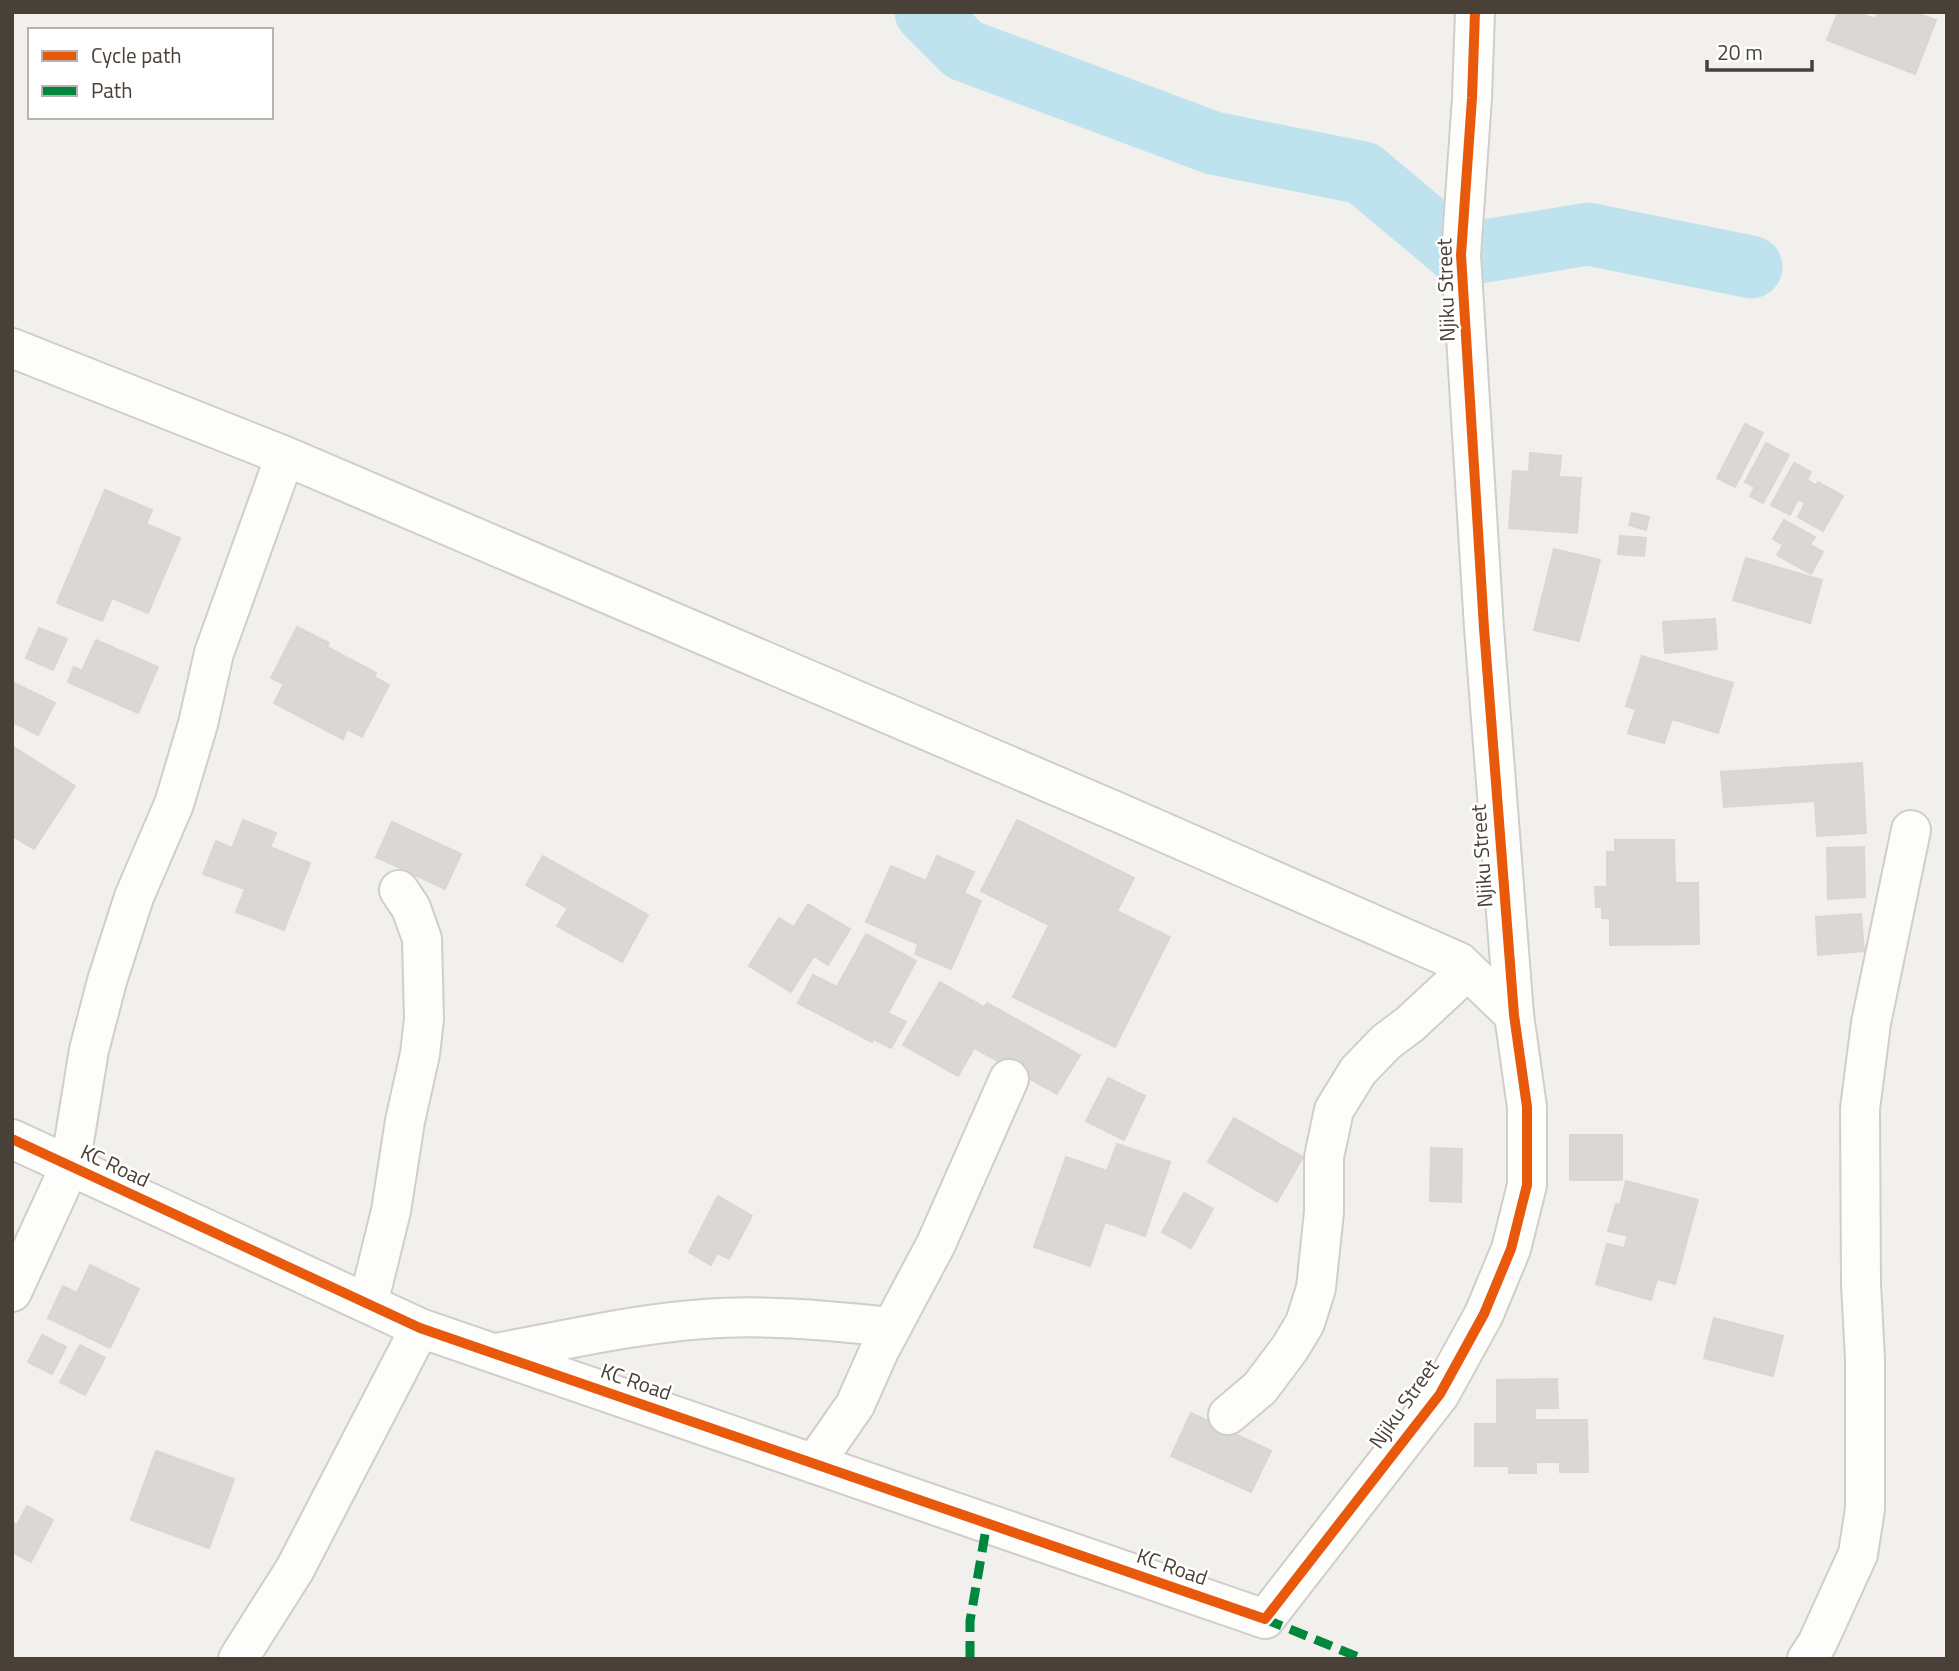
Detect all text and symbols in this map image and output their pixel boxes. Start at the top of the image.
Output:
legend [28,28,273,119]
scale bar [1707,28,1812,72]
text: 20 m [1717,36,1763,68]
text: Cycle path [91,39,182,71]
text: Path [91,74,133,106]
street label: Njiku Street [1427,237,1463,342]
street label: Njiku Street [1461,803,1501,909]
street label: KC Road [76,1135,155,1195]
street label: Njiku Street [1360,1351,1446,1455]
street label: KC Road [597,1354,676,1408]
street label: KC Road [1133,1539,1212,1593]

